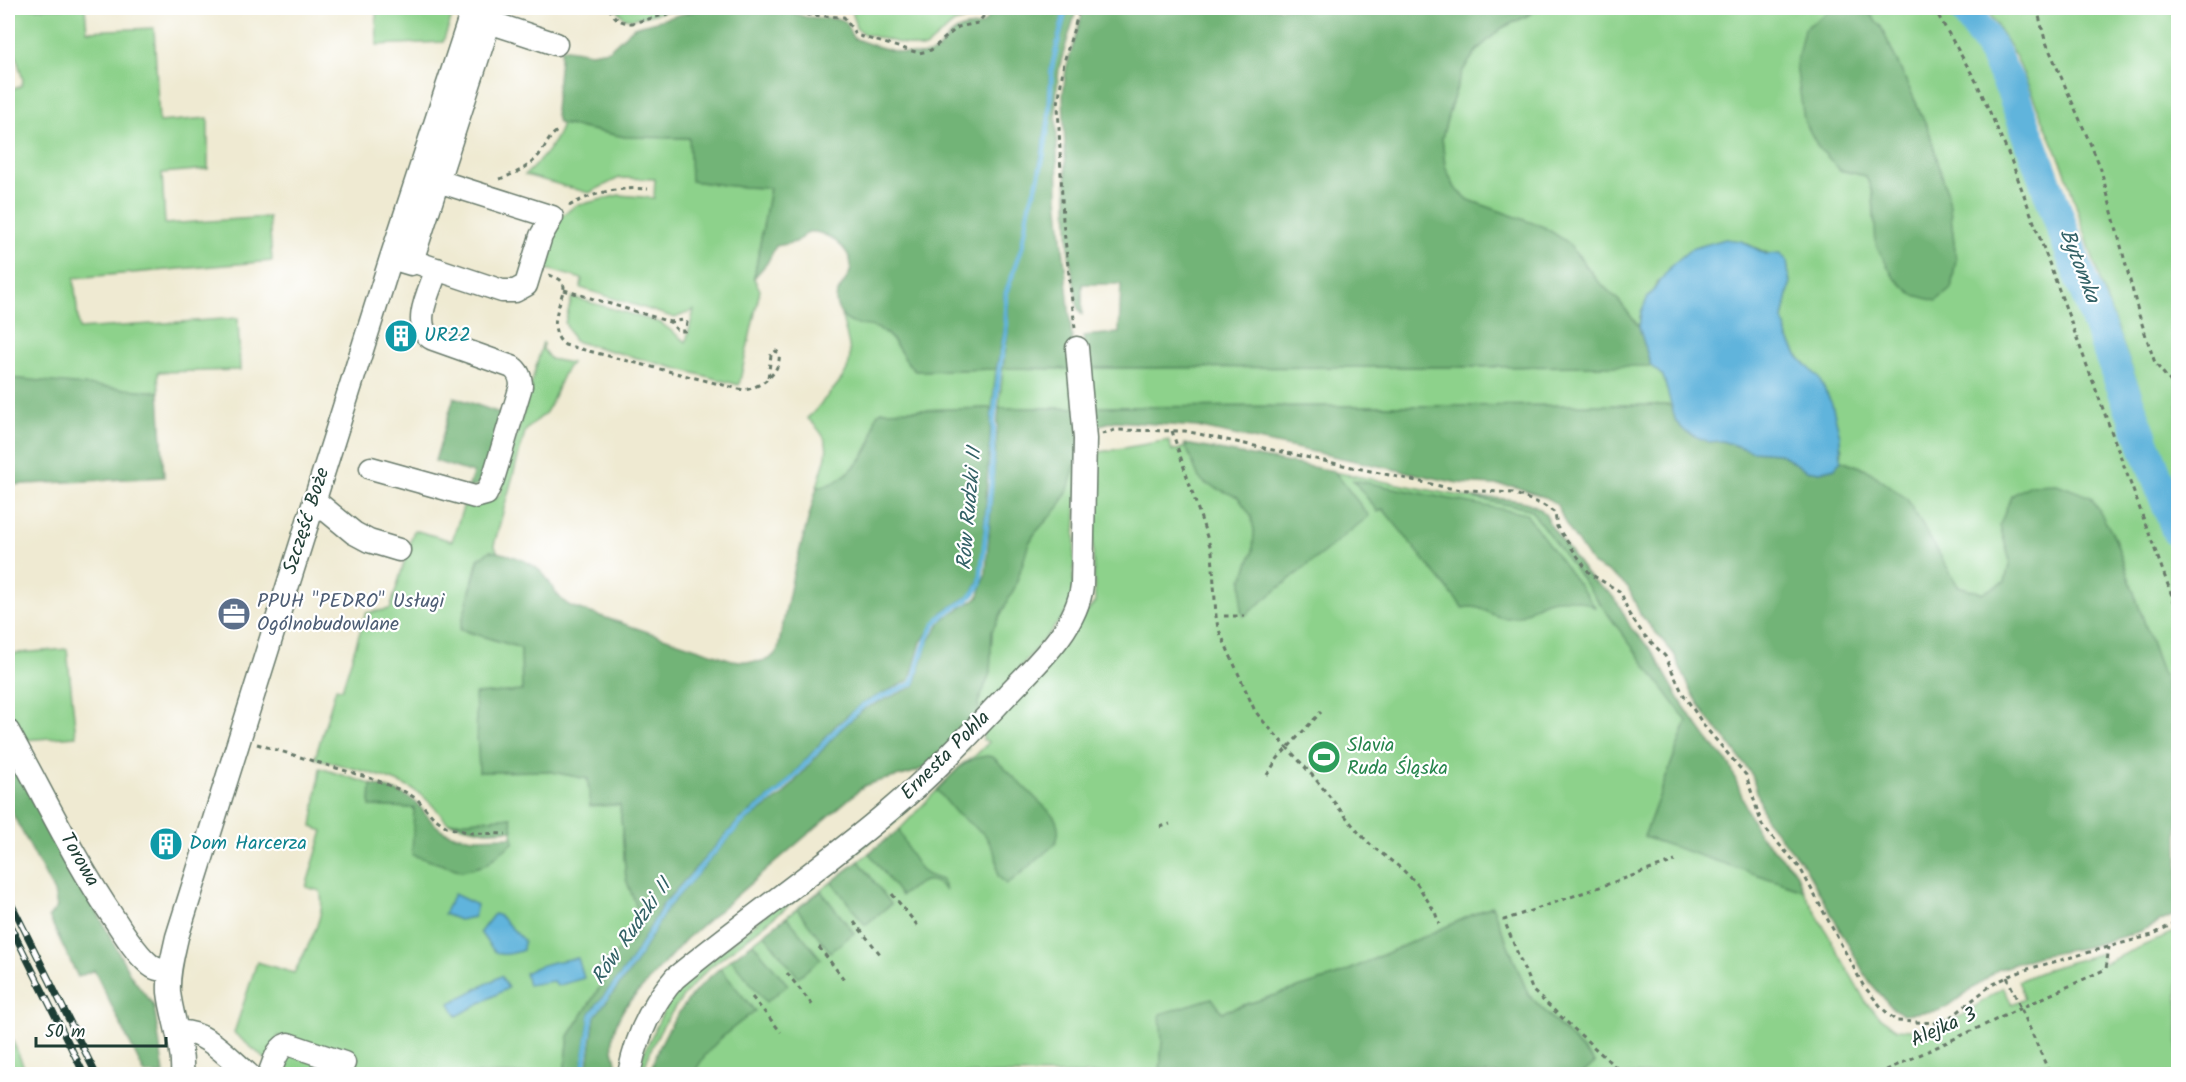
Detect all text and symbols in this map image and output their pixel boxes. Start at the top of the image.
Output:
water label: Bytomka [2050,224,2109,309]
building icon: UR22 [383,318,419,354]
place label: UR22 [424,320,471,352]
water label: Rów Rudzki II [948,443,992,572]
street label: Szczęść Boże [275,463,339,579]
place label: PPUH "PEDRO" Usługi Ogólnobudowlane [257,586,446,641]
office icon: PPUH "PEDRO" Usługi Ogólnobudowlane [216,596,252,632]
street label: Ernesta Pohla [893,703,999,809]
place label: Slavia Ruda Śląska [1347,730,1448,785]
sports icon: Slavia Ruda Śląska [1306,739,1342,775]
building icon: Dom Harcerza [148,826,184,862]
street label: Torowa [51,827,107,893]
place label: Dom Harcerza [189,828,307,860]
water label: Rów Rudzki II [583,869,683,992]
street label: Alejka 3 [1906,999,1982,1057]
scale bar [36,1010,166,1048]
text: 50 m [45,1018,85,1047]

